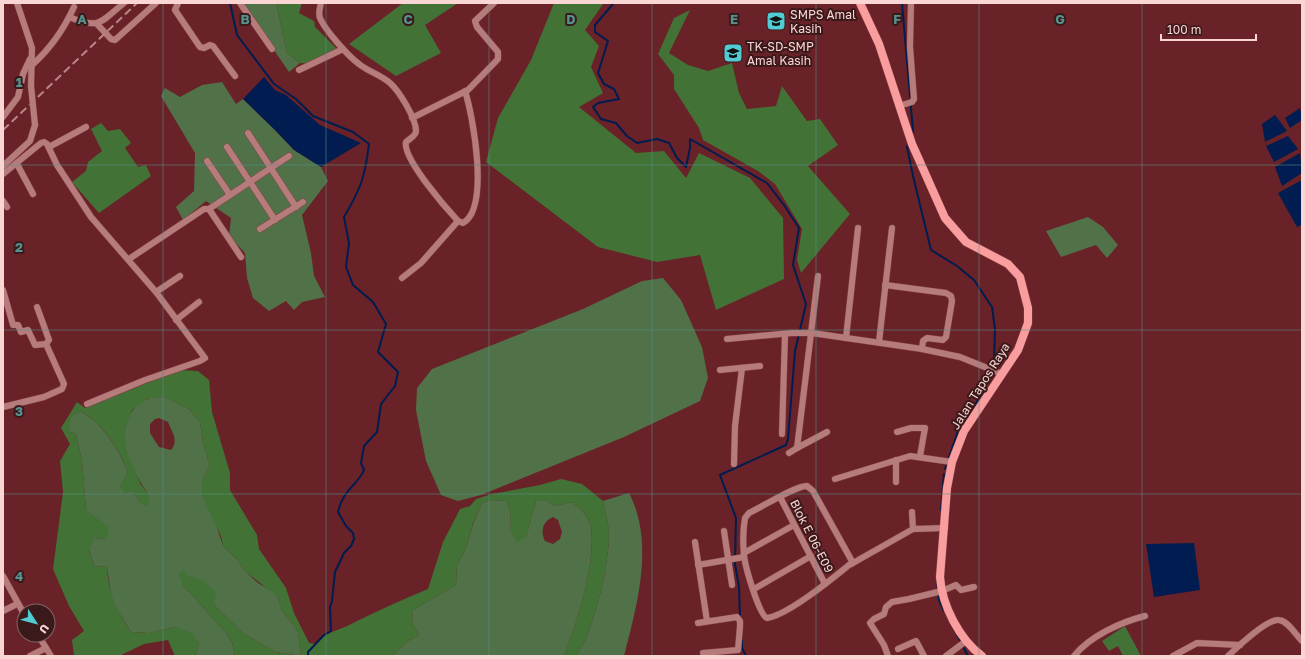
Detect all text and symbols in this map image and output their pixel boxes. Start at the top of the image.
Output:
place label: SMPS Amal Kasih [790,7,856,36]
school or university icon: SMPS Amal Kasih [765,10,787,32]
text: A [77,11,87,27]
text: B [240,11,250,27]
text: C [403,11,413,27]
text: D [566,11,576,27]
text: E [730,11,738,27]
text: F [893,11,901,27]
text: G [1055,11,1065,27]
scale bar [1161,16,1256,42]
text: 100 m [1167,22,1201,37]
place label: TK-SD-SMP Amal Kasih [747,39,814,68]
school or university icon: TK-SD-SMP Amal Kasih [722,42,744,64]
text: 1 [16,74,23,90]
text: 2 [15,239,23,255]
street label: Jalan Tapos Raya [947,340,1013,432]
text: 3 [15,403,23,419]
street label: Blok E 06-E09 [787,497,837,575]
text: 4 [15,568,23,584]
north arrow [16,603,56,643]
text: U [37,622,52,636]

